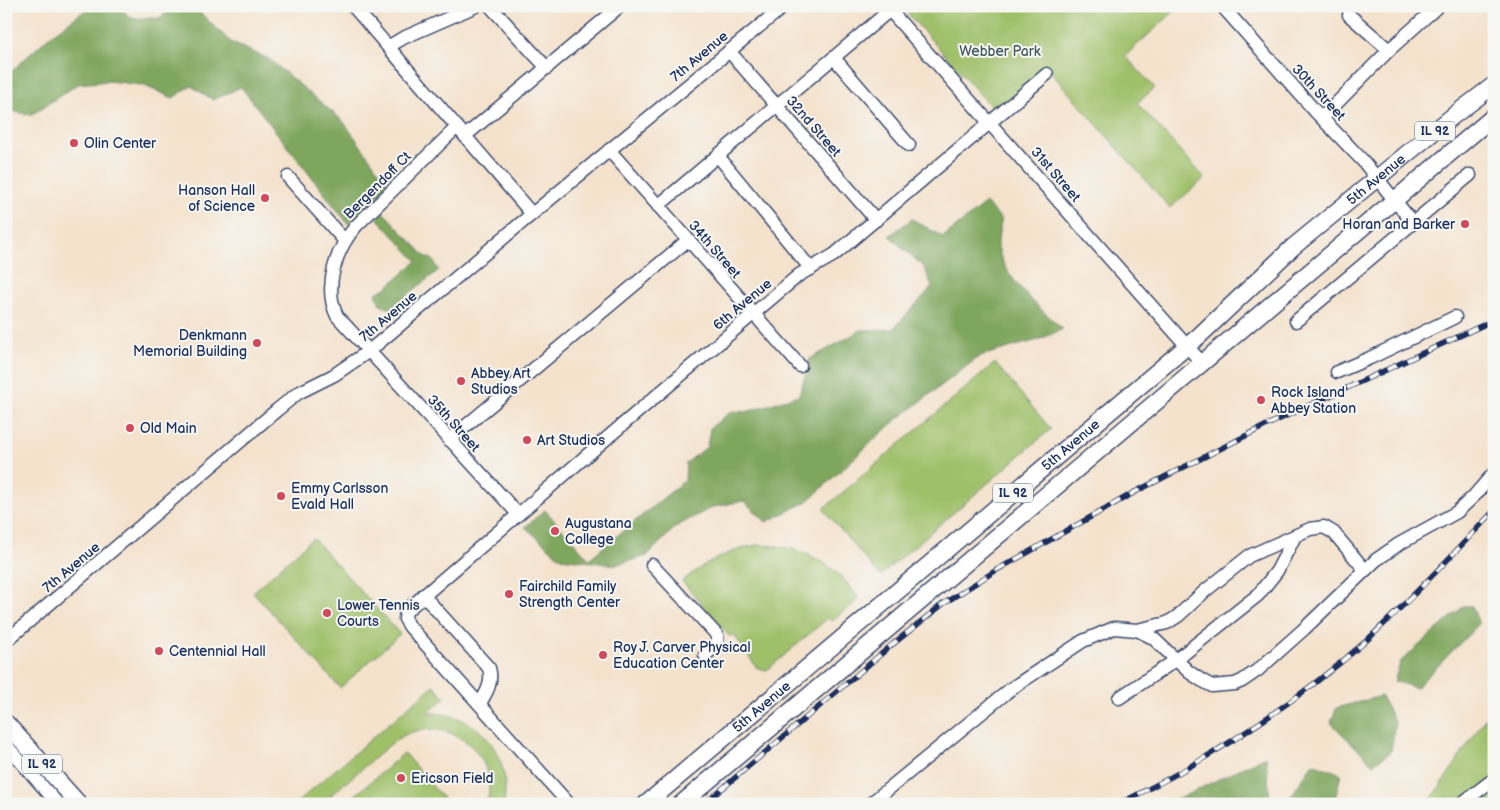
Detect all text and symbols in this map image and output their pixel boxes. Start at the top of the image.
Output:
street label: 7th Avenue [667,27,731,85]
park label: Webber Park [959,43,1041,60]
street label: 30th Street [1288,61,1349,125]
street label: 32nd Street [783,93,845,161]
road number: IL 92 [1415,122,1455,140]
place label: Olin Center [84,135,157,152]
marker: Olin Center [68,137,80,149]
street label: 31st Street [1027,143,1085,206]
street label: Bergendoff Ct [340,148,415,223]
street label: 5th Avenue [1343,150,1409,209]
place label: Hanson Hall of Science [178,182,255,215]
marker: Hanson Hall of Science [259,192,271,204]
place label: Horan and Barker [1342,216,1456,233]
street label: 34th Street [685,217,745,282]
marker: Horan and Barker [1459,218,1471,230]
street label: 6th Avenue [710,275,775,334]
street label: 7th Avenue [356,287,420,345]
place label: Denkmann Memorial Building [133,327,247,360]
marker: Denkmann Memorial Building [251,337,263,349]
place label: Abbey Art Studios [471,365,531,398]
marker: Abbey Art Studios [455,375,467,387]
place label: Rock Island Abbey Station [1271,384,1356,417]
street label: 35th Street [424,391,484,456]
marker: Rock Island Abbey Station [1255,394,1267,406]
street label: 5th Avenue [1038,416,1103,475]
place label: Old Main [140,420,197,437]
marker: Old Main [124,422,136,434]
place label: Art Studios [537,432,605,449]
marker: Art Studios [521,434,533,446]
place label: Emmy Carlsson Evald Hall [291,480,388,513]
road number: IL 92 [993,483,1033,502]
marker: Emmy Carlsson Evald Hall [275,490,287,502]
place label: Augustana College [565,515,632,548]
marker: Augustana College [549,525,561,537]
street label: 7th Avenue [39,538,103,596]
place label: Fairchild Family Strength Center [519,578,621,611]
marker: Fairchild Family Strength Center [503,588,515,600]
place label: Lower Tennis Courts [337,597,420,630]
marker: Lower Tennis Courts [321,607,333,619]
place label: Roy J. Carver Physical Education Center [613,639,751,672]
place label: Centennial Hall [169,643,266,660]
marker: Centennial Hall [153,645,165,657]
marker: Roy J. Carver Physical Education Center [597,649,609,661]
street label: 5th Avenue [729,677,794,736]
road number: IL 92 [22,754,62,774]
place label: Ericson Field [411,770,494,787]
marker: Ericson Field [395,772,407,784]

